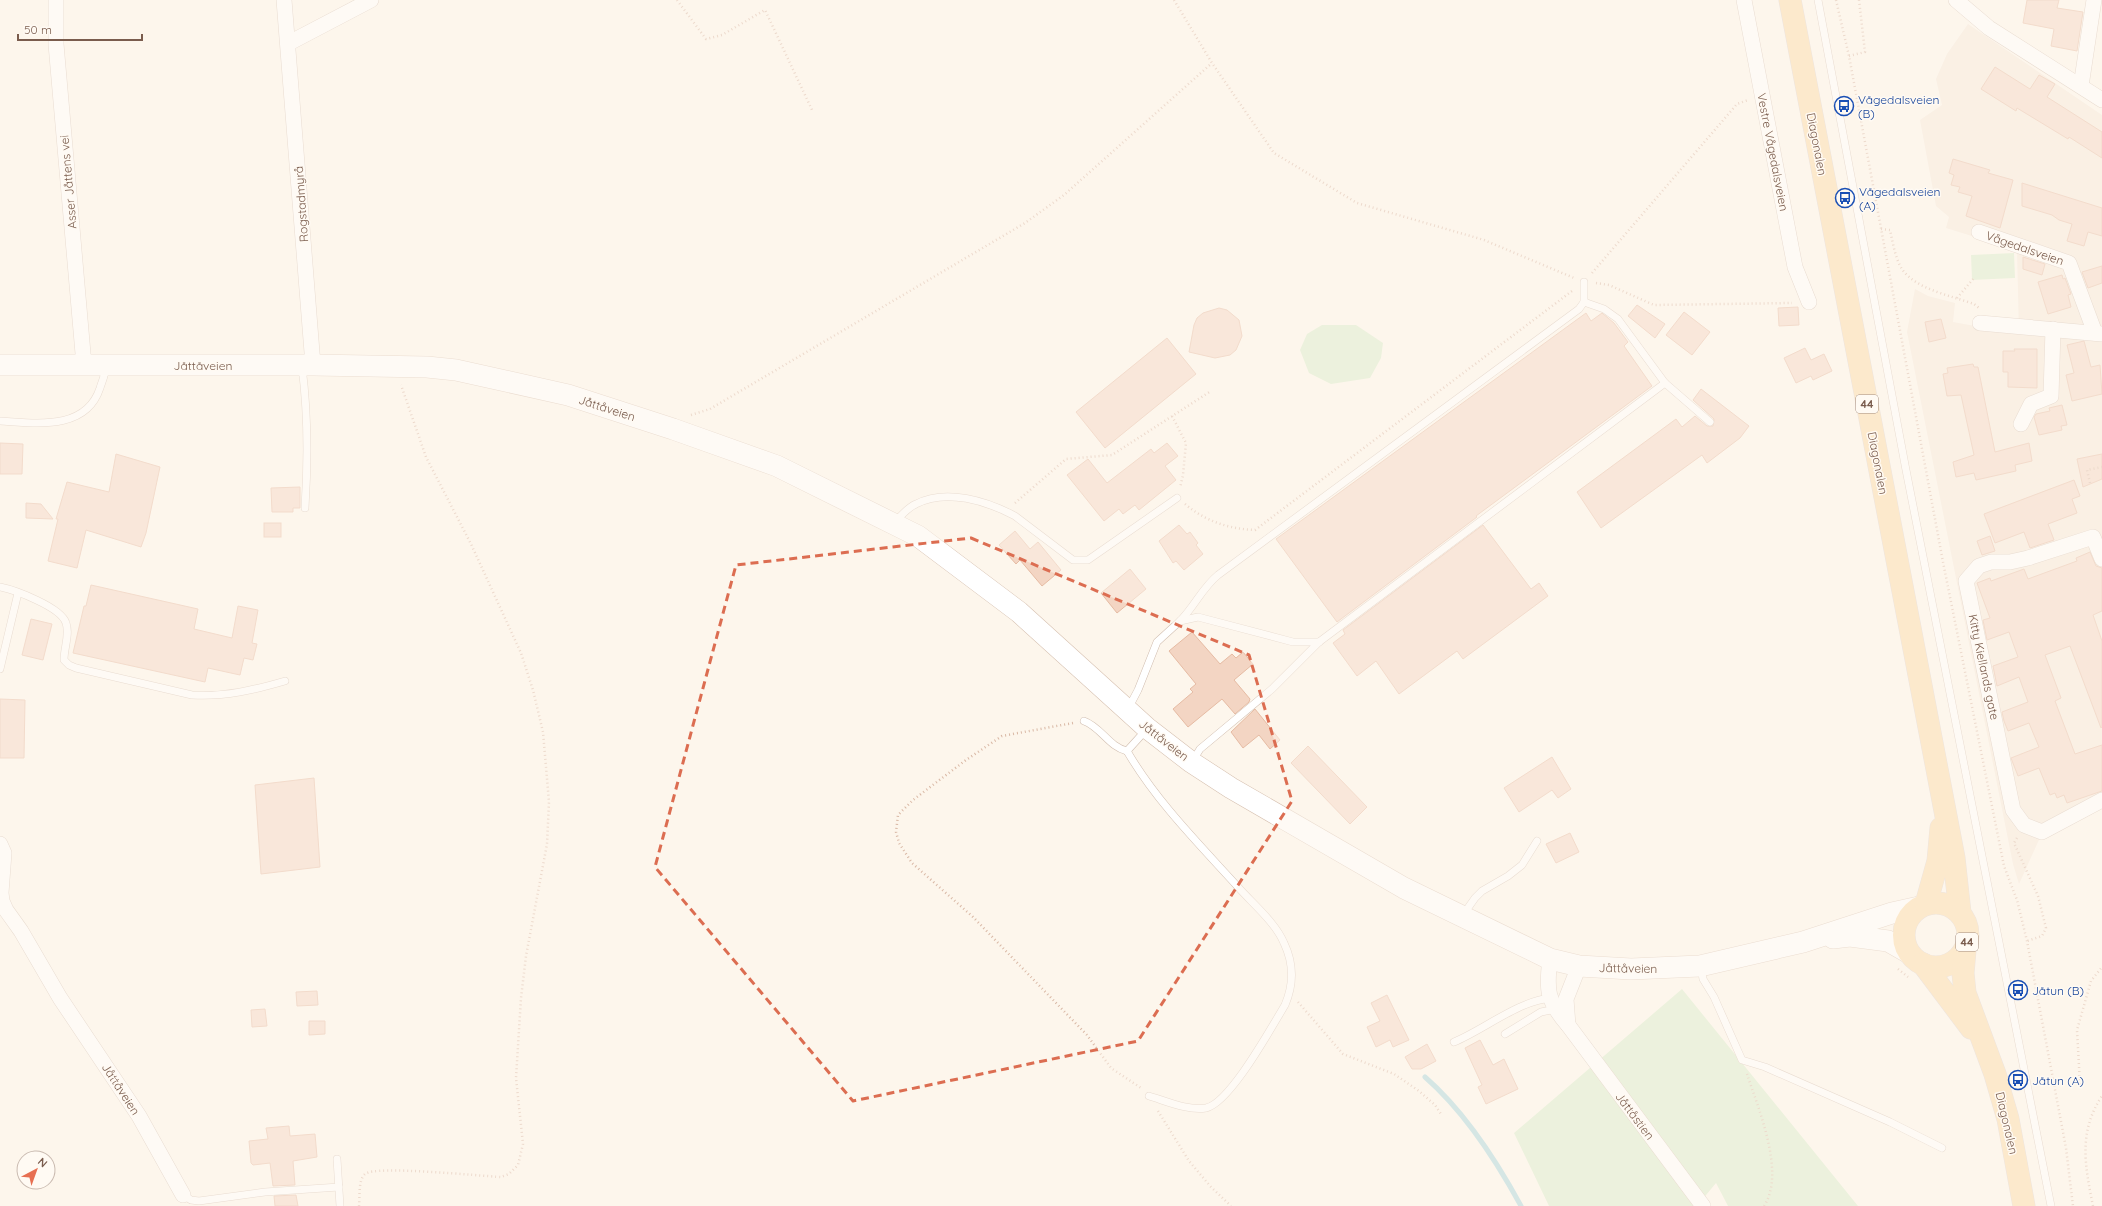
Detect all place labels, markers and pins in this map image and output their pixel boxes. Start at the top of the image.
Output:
place label: Vågedalsveien (B) [1858,92,1939,121]
bus stop icon: Vågedalsveien (B) [1833,95,1855,117]
place label: Vågedalsveien (A) [1859,184,1940,213]
bus stop icon: Vågedalsveien (A) [1834,187,1856,209]
bus stop icon: Jåtun (B) [2007,979,2029,1001]
place label: Jåtun (B) [2032,983,2084,998]
bus stop icon: Jåtun (A) [2007,1069,2029,1091]
place label: Jåtun (A) [2032,1073,2084,1088]

